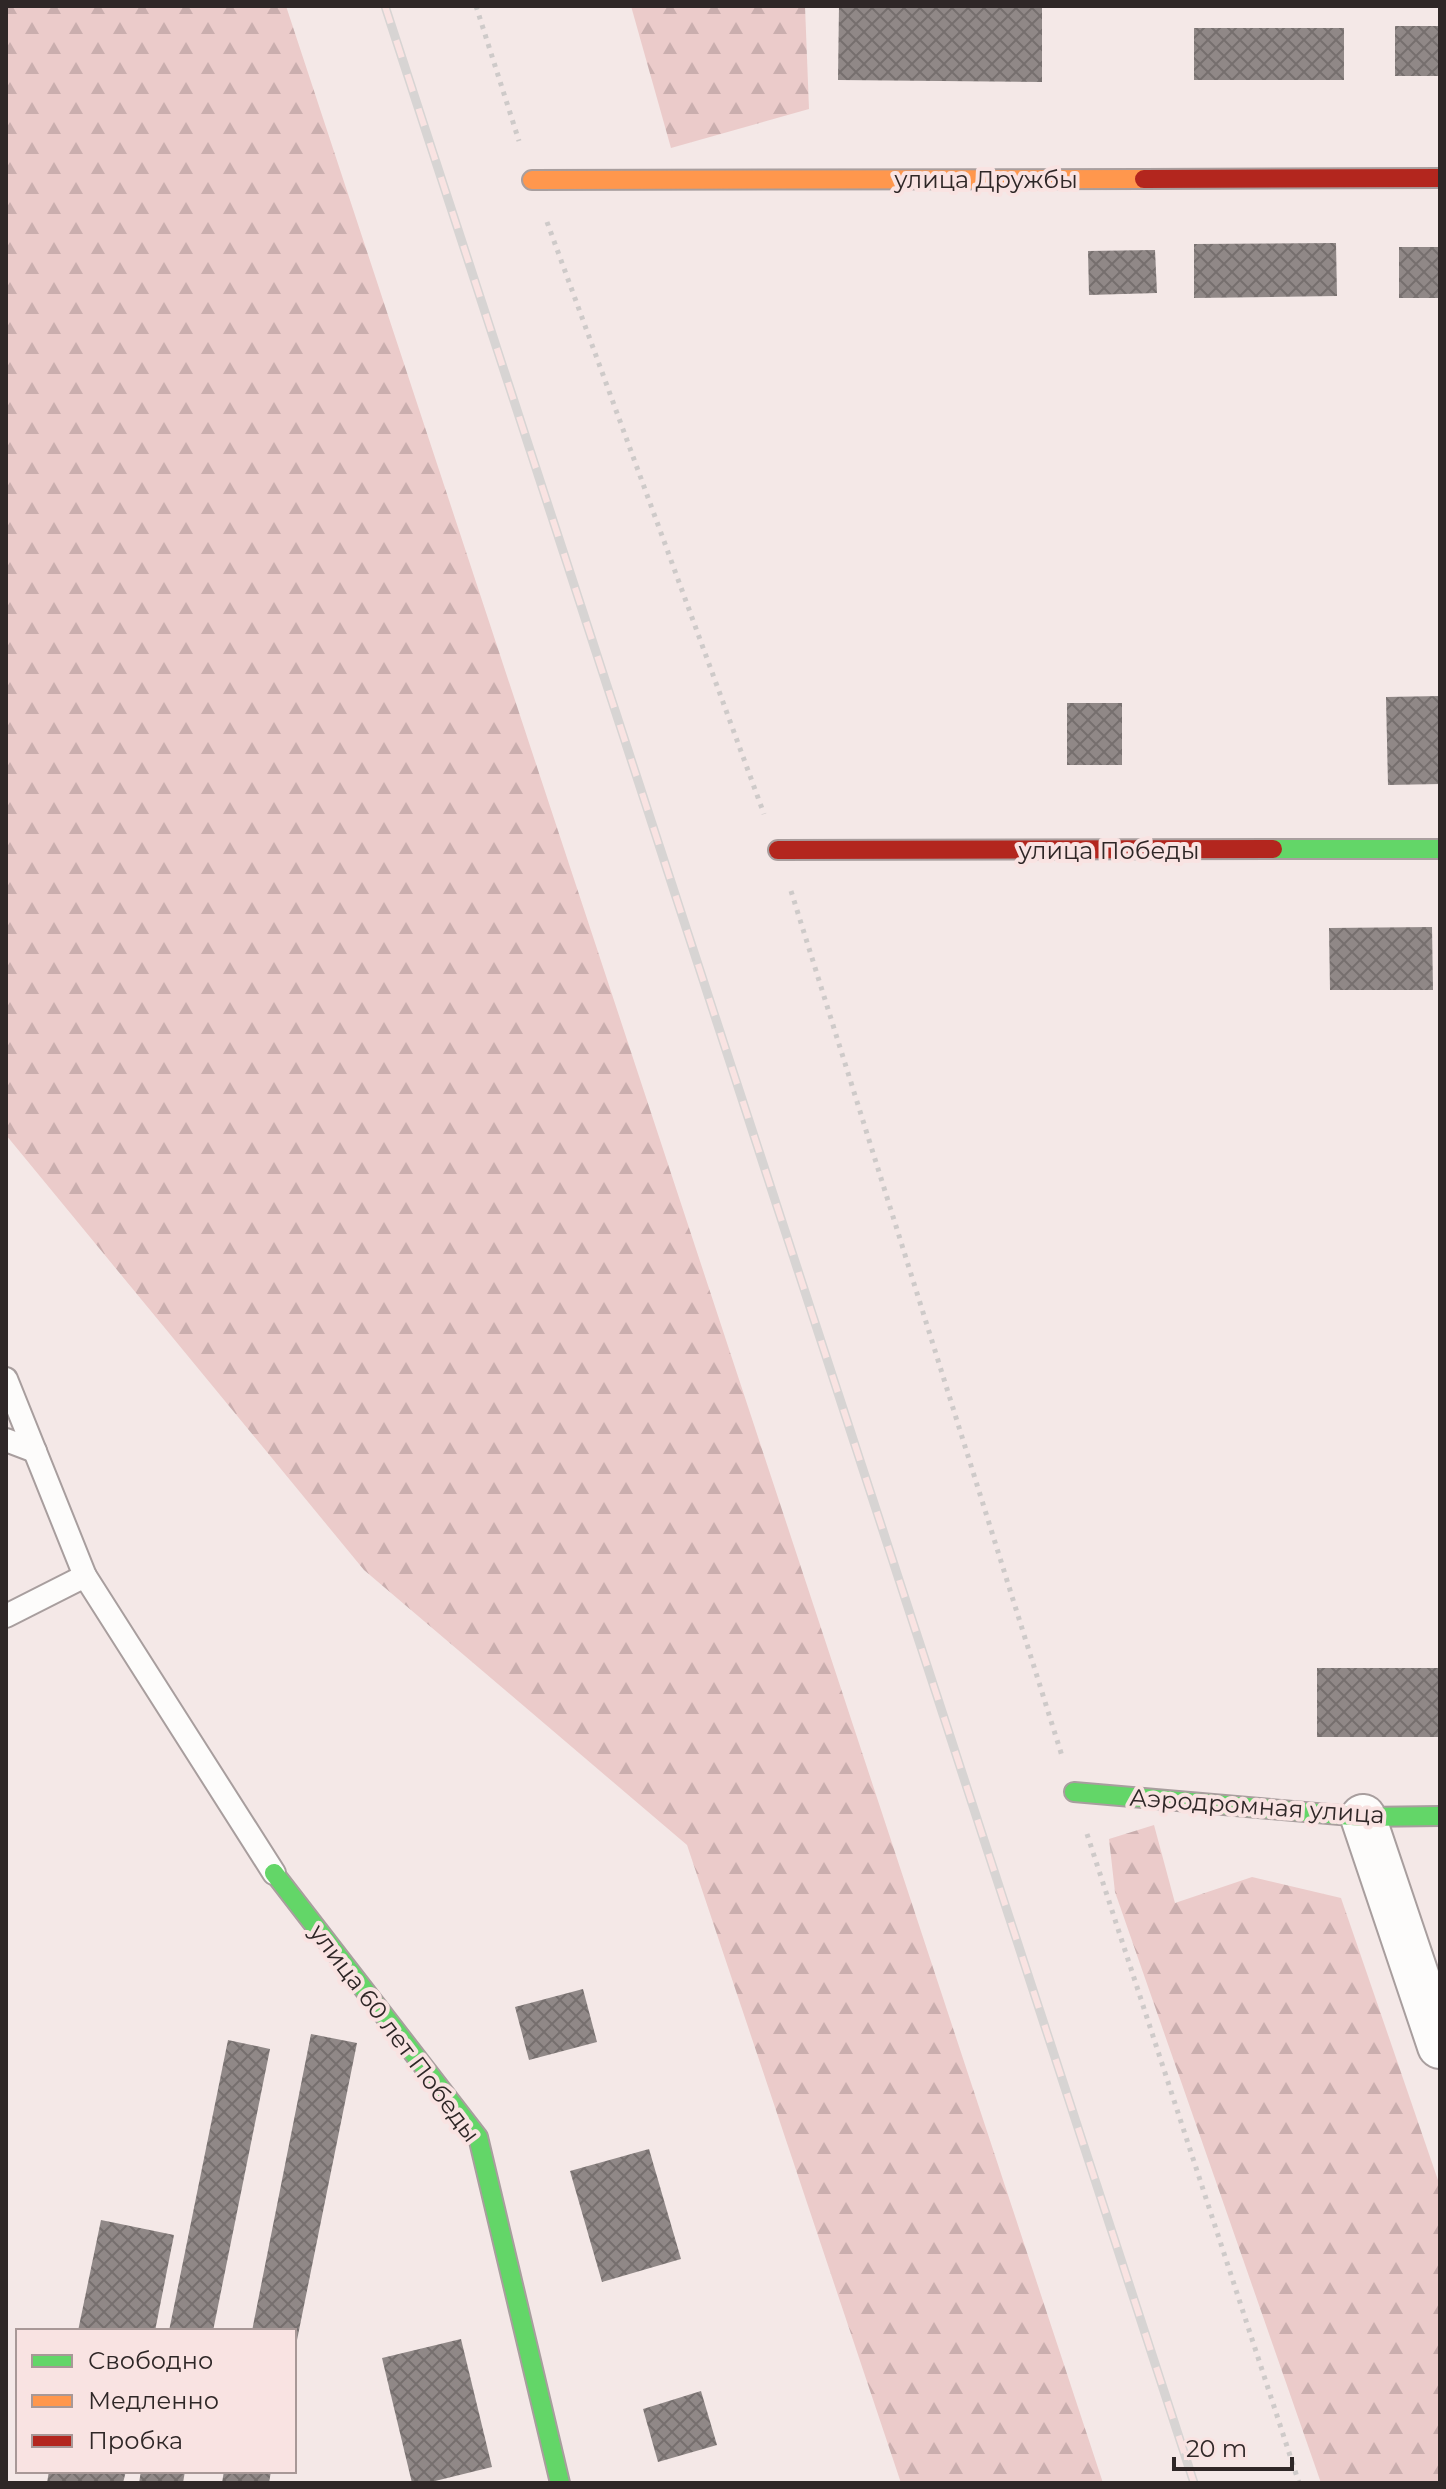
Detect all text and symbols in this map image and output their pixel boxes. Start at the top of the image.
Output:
street label: улица Дружбы [893,165,1078,194]
street label: улица Победы [1017,836,1200,865]
street label: Аэродромная улица [1129,1783,1385,1829]
street label: улица 60 лет Победы [303,1918,486,2148]
legend [16,2329,296,2473]
text: Свободно [88,2346,213,2375]
text: Медленно [88,2386,219,2415]
scale bar [1174,2421,1292,2471]
text: Пробка [88,2426,183,2455]
text: 20 m [1186,2434,1247,2463]

